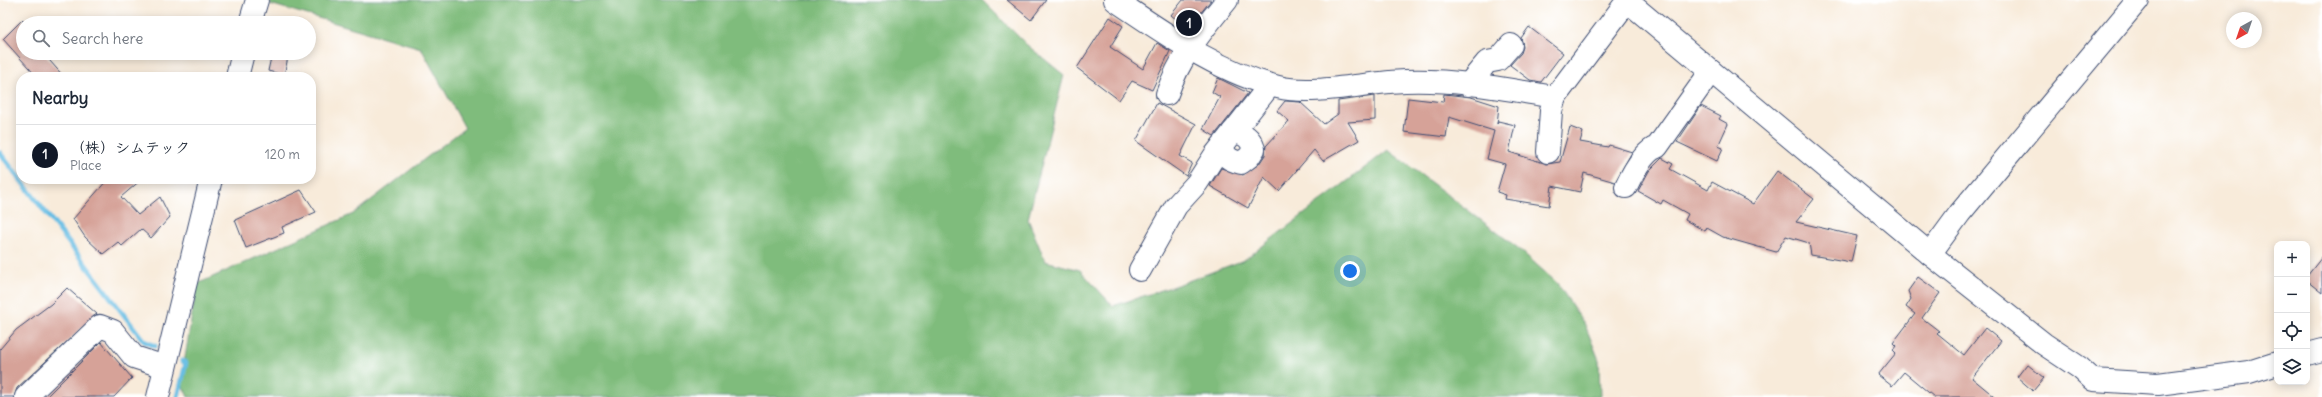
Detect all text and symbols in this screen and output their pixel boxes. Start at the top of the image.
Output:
pin: 1 [1176,8,1202,38]
north arrow [2226,12,2262,48]
search box [16,16,316,60]
icon: search [30,27,52,49]
text: Search here [62,29,143,48]
text: Nearby [32,87,88,109]
text: （株）シムテック [70,138,190,157]
text: 1 [42,146,48,163]
text: 120 m [265,146,300,163]
text: Place [70,157,101,174]
map controls [2274,241,2310,385]
button: + [2274,241,2310,277]
your location [1340,261,1360,281]
button: − [2274,277,2310,313]
button: locate [2274,313,2310,349]
button: layers [2274,349,2310,385]

